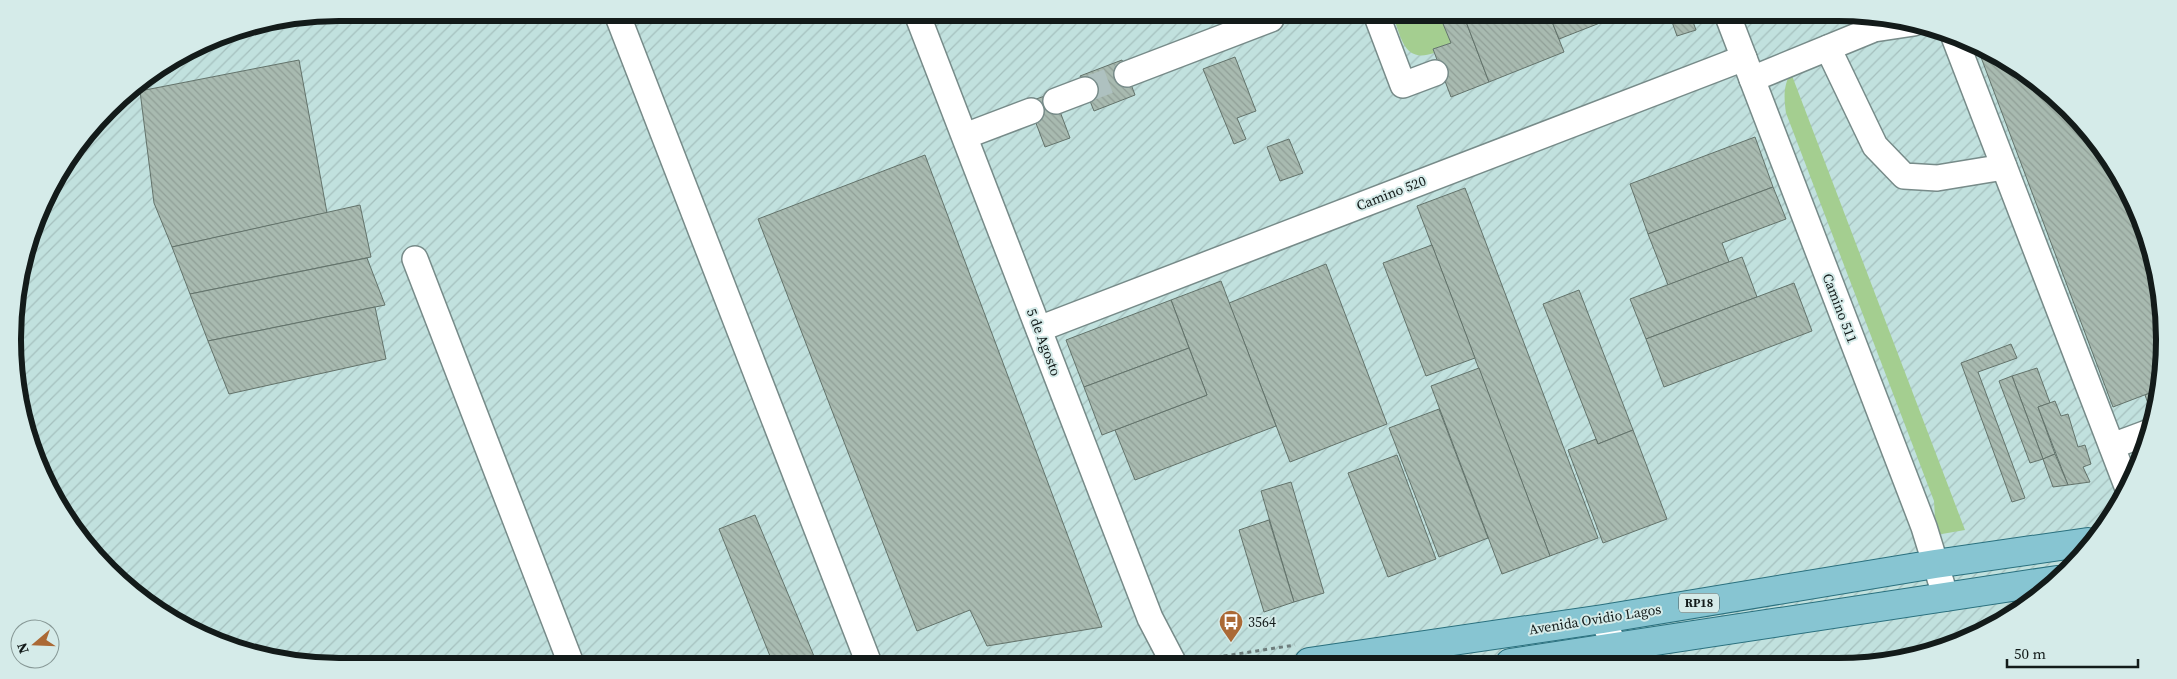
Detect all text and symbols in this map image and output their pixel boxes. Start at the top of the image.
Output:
street label: Camino 520 [1353,171,1429,215]
street label: Camino 511 [1818,270,1862,346]
street label: 5 de Agosto [1022,305,1066,379]
road number: RP18 [1679,594,1719,612]
street label: Avenida Ovidio Lagos [1527,599,1663,639]
bus stop icon: 3564 [1218,609,1244,643]
place label: 3564 [1248,612,1276,632]
north arrow [10,619,60,669]
scale bar [2007,636,2138,668]
text: N [12,640,34,656]
text: 50 m [2014,643,2046,664]

